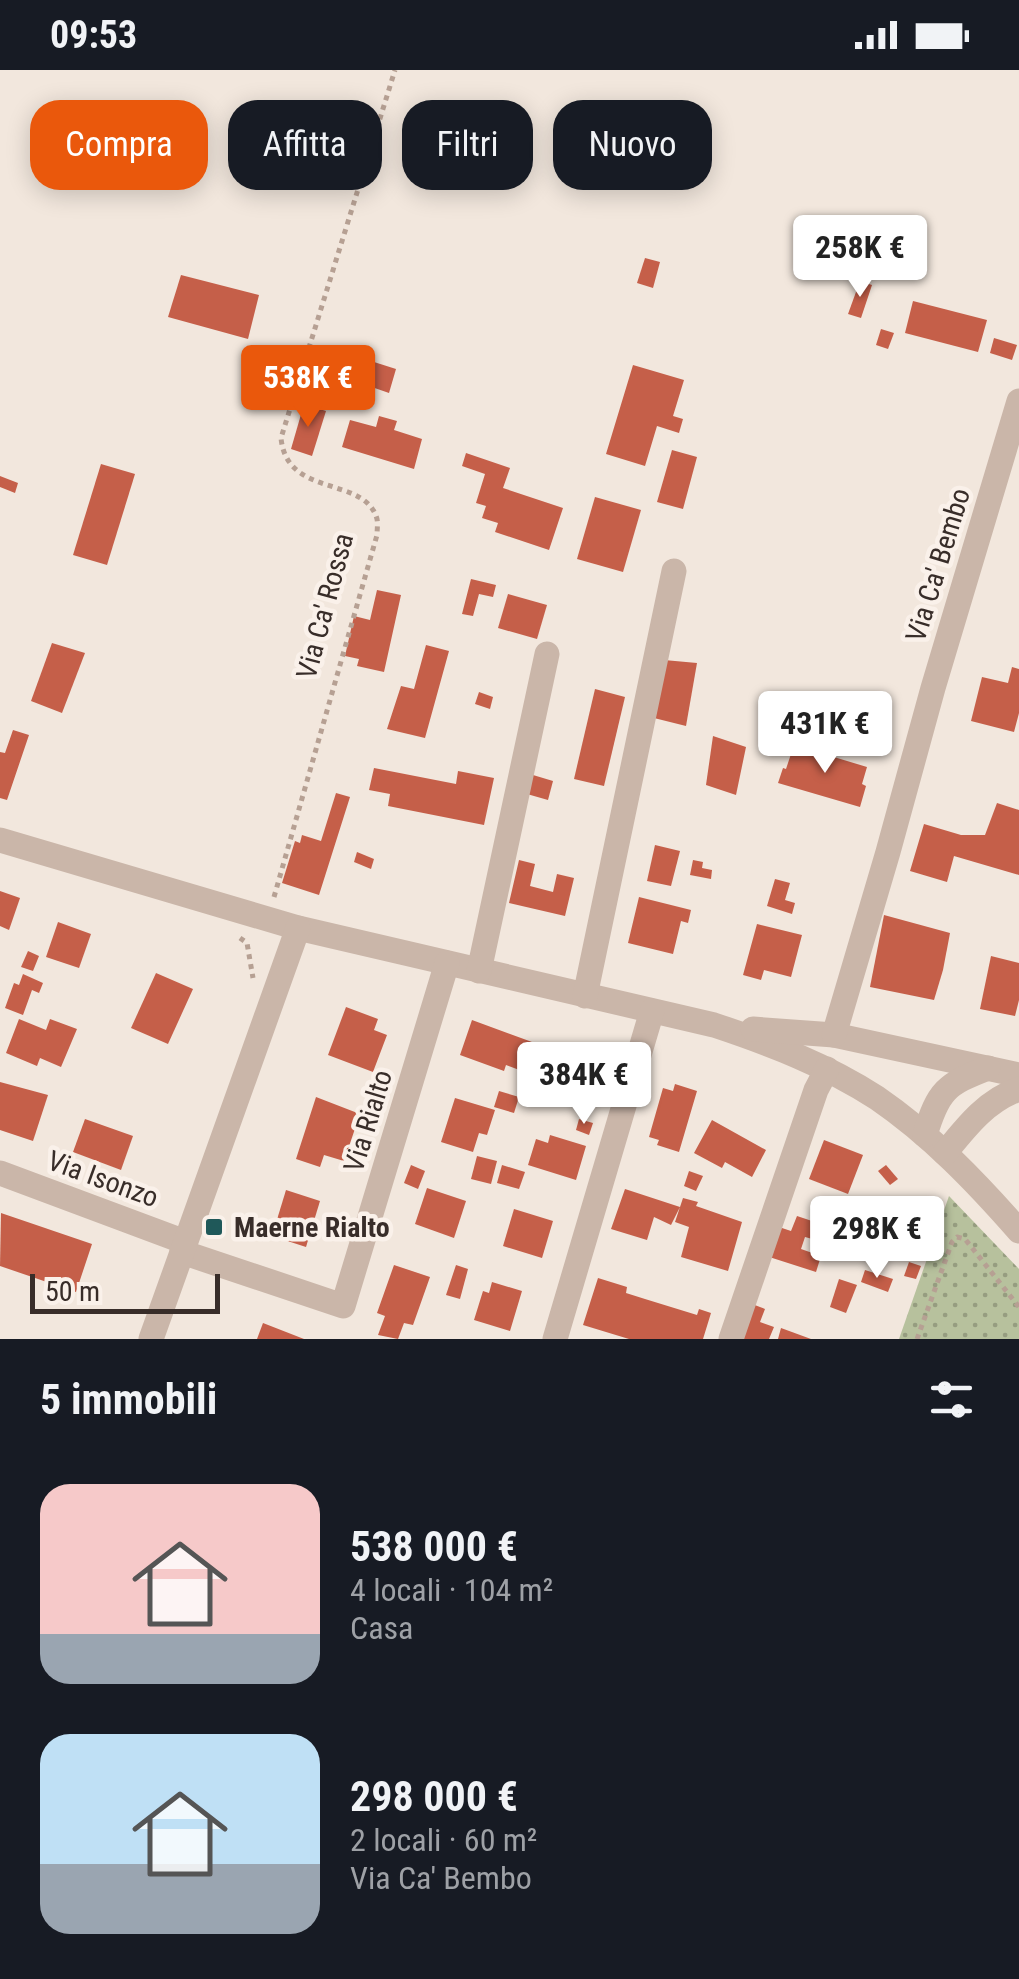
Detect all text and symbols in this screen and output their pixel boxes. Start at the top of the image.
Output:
text: 09:53 [50,13,137,57]
chip: Compra [30,100,208,190]
chip: Affitta [228,100,382,190]
chip: Filtri [402,100,533,190]
chip: Nuovo [553,100,712,190]
pin: 258K € [779,215,941,300]
text: 258K € [815,228,905,266]
pin: 538K € [227,345,389,430]
text: 538K € [263,358,353,396]
street label: Via Ca' Bembo [899,484,977,646]
street label: Via Ca' Rossa [290,530,360,682]
pin: 431K € [744,691,906,776]
text: 431K € [780,704,870,742]
pin: 384K € [503,1042,665,1127]
text: 384K € [539,1055,629,1093]
street label: Via Rialto [337,1066,399,1176]
street label: Via Isonzo [43,1144,163,1214]
pin: 298K € [796,1196,958,1281]
text: 298K € [832,1209,922,1247]
place label: Maerne Rialto [234,1211,390,1244]
marker: Maerne Rialto [203,1216,225,1238]
scale bar [30,1269,220,1314]
text: 50 m [45,1275,100,1308]
icon: filters [924,1372,979,1427]
text: 5 immobili [40,1375,217,1424]
text: 538 000 € [350,1522,518,1571]
icon: home [120,1524,240,1644]
text: 4 locali · 104 m² [350,1571,553,1609]
text: Casa [350,1609,413,1647]
text: 298 000 € [350,1772,518,1821]
icon: home [120,1774,240,1894]
text: 2 locali · 60 m² [350,1821,537,1859]
text: Via Ca' Bembo [350,1859,532,1897]

